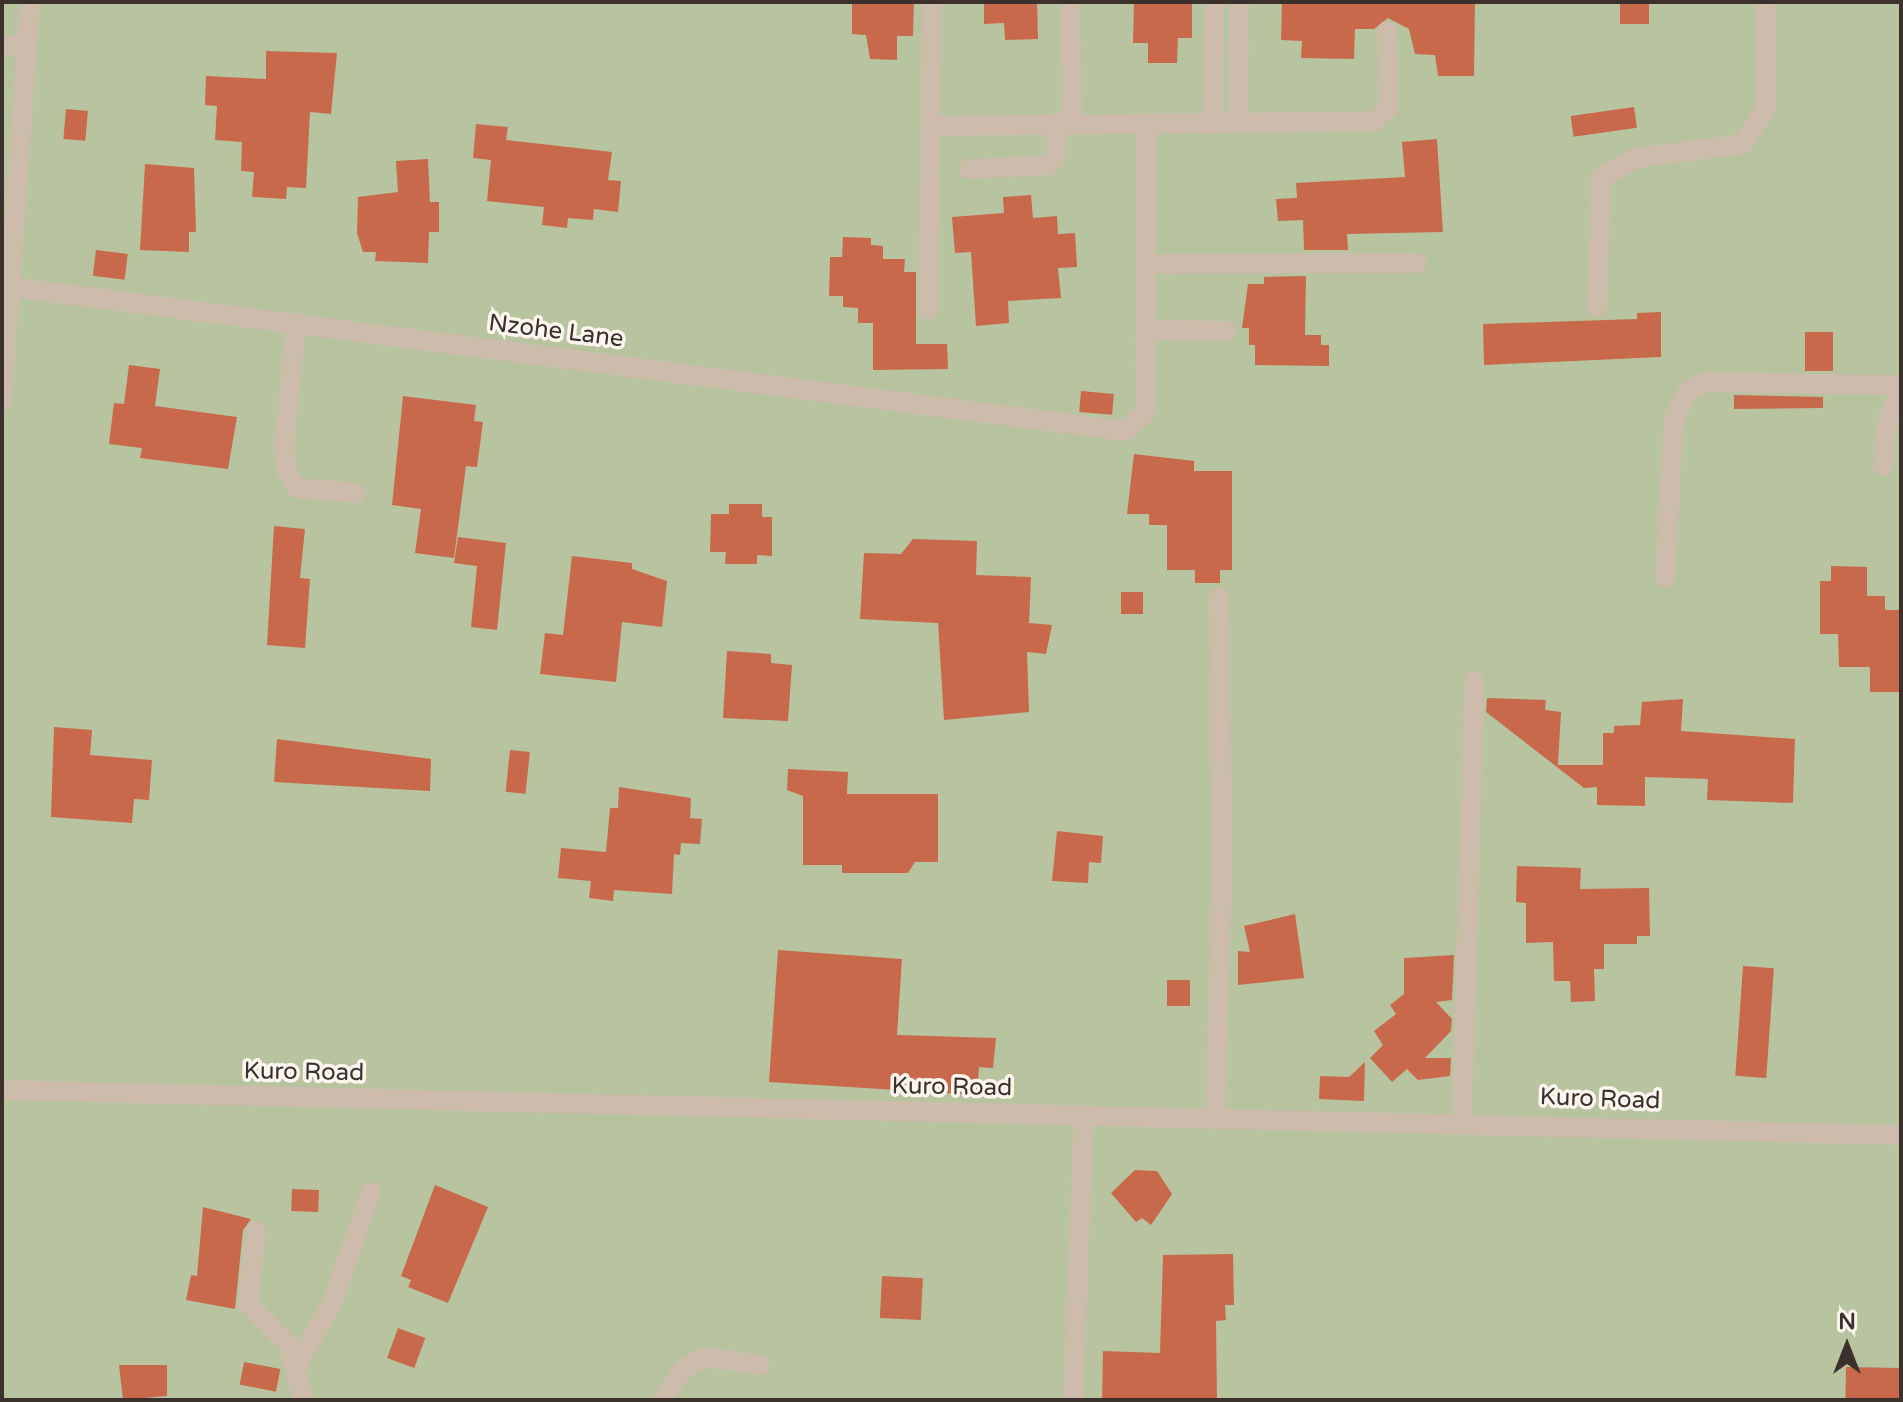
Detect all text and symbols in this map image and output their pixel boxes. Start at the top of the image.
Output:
street label: Nzohe Lane [487,308,625,354]
street label: Kuro Road [243,1057,365,1087]
street label: Kuro Road [891,1072,1013,1102]
street label: Kuro Road [1539,1083,1661,1115]
north arrow [1807,1306,1887,1386]
text: N [1838,1309,1856,1335]

